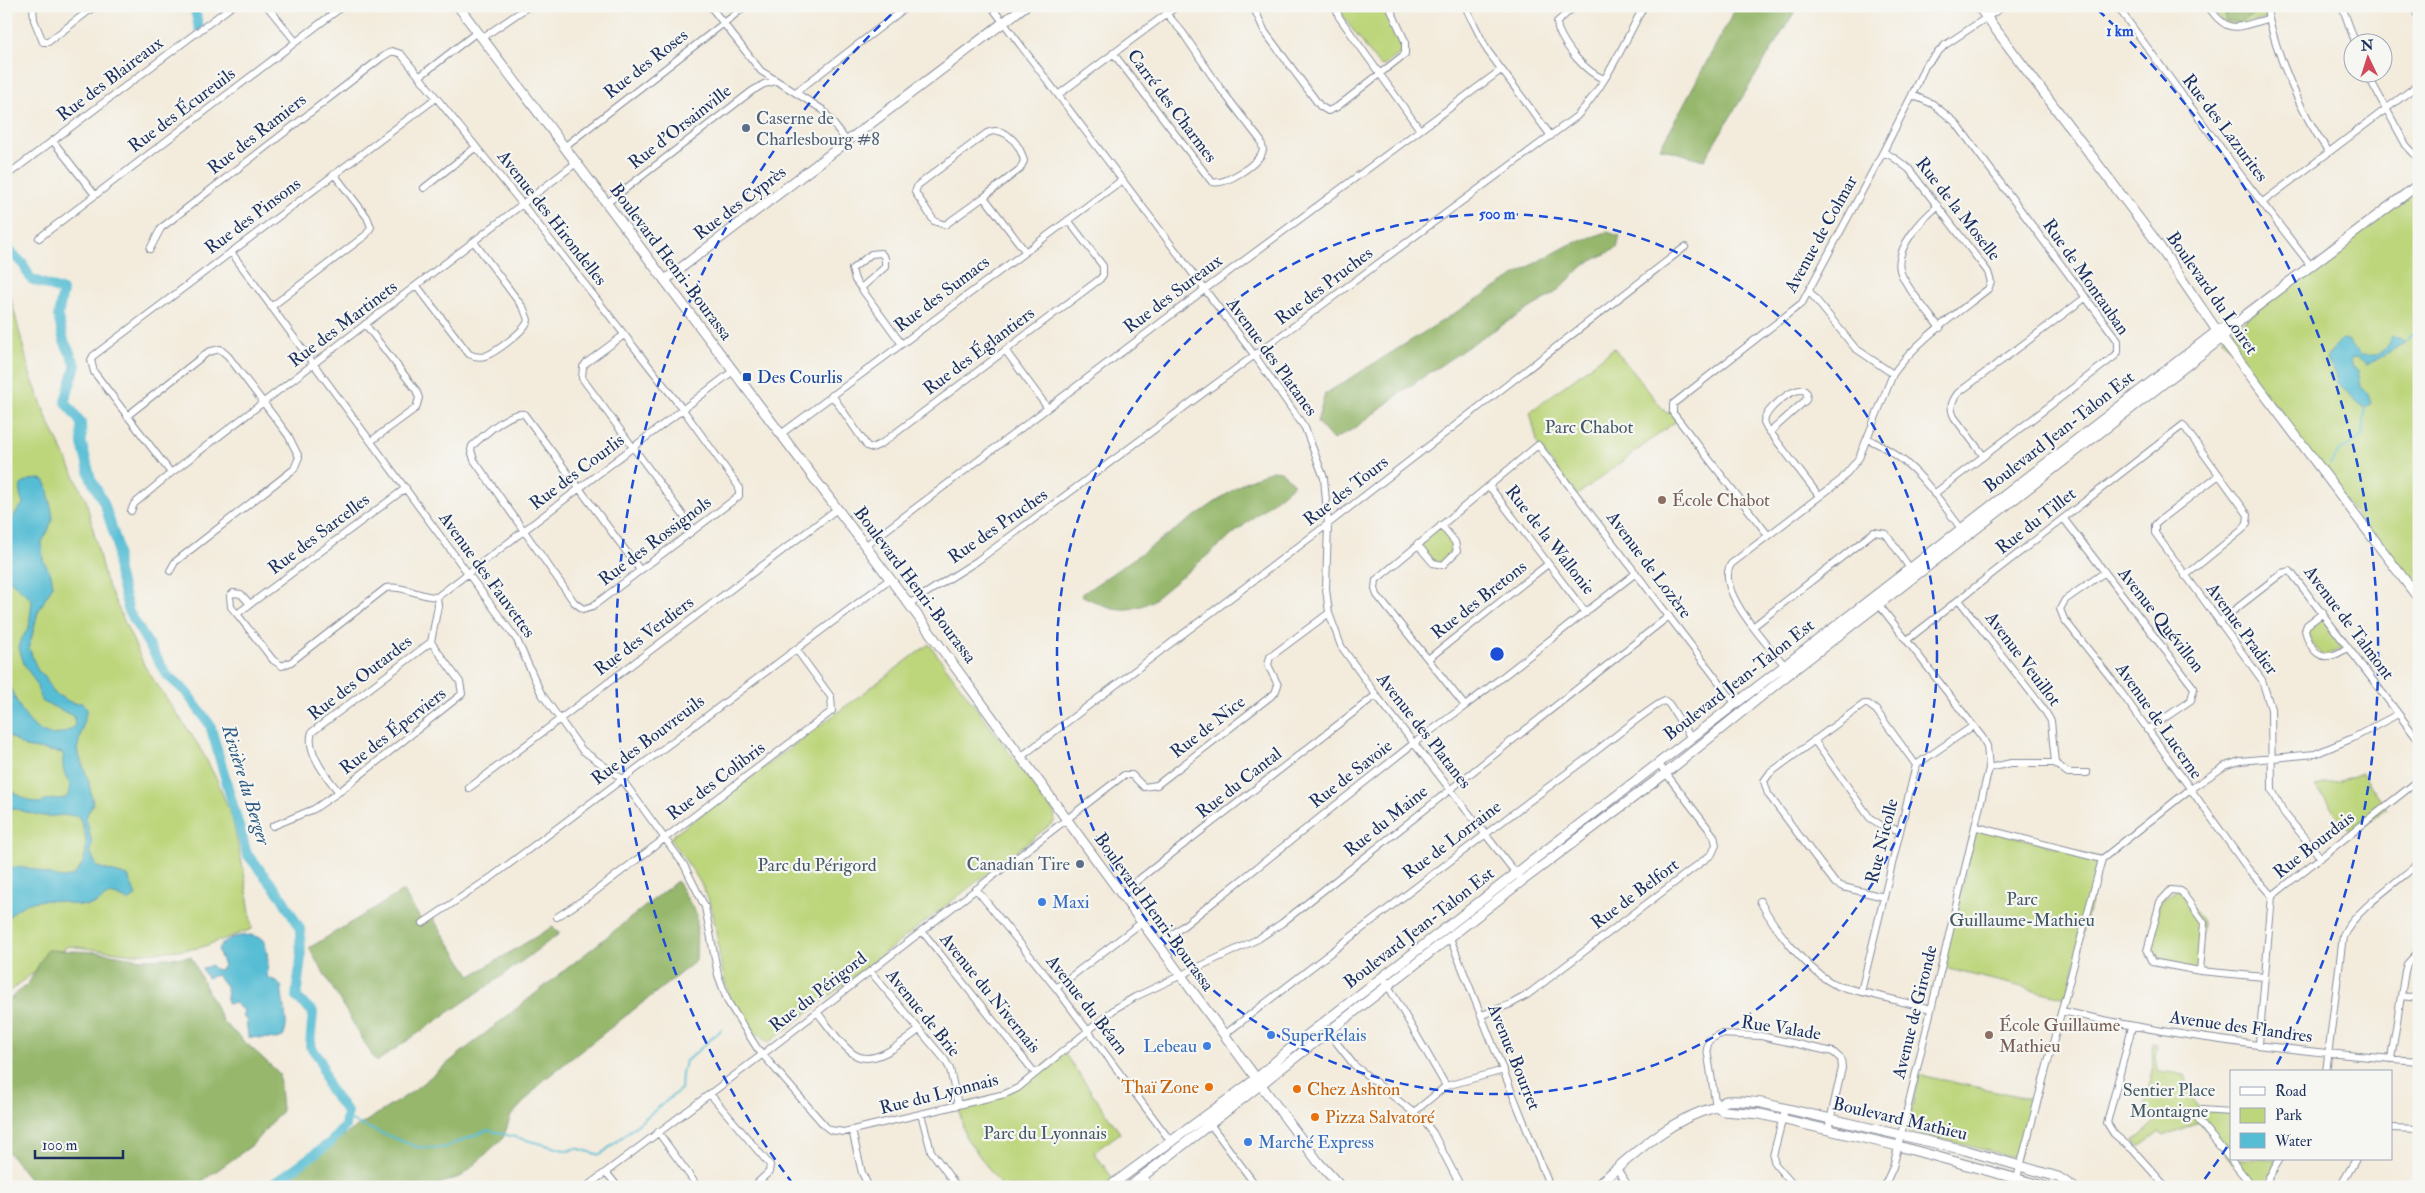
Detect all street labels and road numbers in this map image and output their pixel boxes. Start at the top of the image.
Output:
street label: Rue des Roses [599,24,693,104]
street label: Rue des Blaireaux [52,32,168,126]
street label: Carré des Charmes [1122,45,1222,167]
street label: Rue des Écureuils [124,62,240,158]
street label: Rue des Lazurites [2177,70,2273,186]
street label: Rue d'Orsainville [624,79,737,174]
street label: Rue des Ramiers [203,88,311,180]
street label: Avenue des Hirondelles [491,145,612,290]
street label: Rue de la Moselle [1910,153,2006,266]
street label: Rue des Cyprès [689,161,791,245]
street label: Avenue de Colmar [1779,171,1863,298]
street label: Rue des Pinsons [200,172,306,260]
street label: Boulevard Henri-Bourassa [605,179,738,345]
street label: Rue de Montauban [2037,215,2135,339]
street label: Boulevard du Loiret [2161,227,2263,359]
street label: Rue des Pruches [1271,242,1377,330]
street label: Rue des Sureaux [1119,249,1227,339]
street label: Rue des Sumacs [890,251,994,337]
street label: Rue des Martinets [284,276,402,372]
street label: Avenue des Platanes [1221,292,1323,421]
street label: Rue des Églantiers [919,302,1039,400]
street label: Boulevard Jean-Talon Est [1979,366,2139,498]
street label: Rue des Courlis [525,429,629,515]
street label: Rue des Tours [1299,451,1393,531]
street label: Rue de la Wallonie [1500,481,1600,600]
street label: Rue du Tillet [1991,482,2081,560]
street label: Rue des Pruches [944,483,1052,569]
street label: Rue des Sarcelles [264,488,374,580]
street label: Rue des Rossignols [594,491,716,591]
street label: Boulevard Henri-Bourassa [849,502,982,668]
street label: Avenue de Lozère [1601,506,1697,624]
street label: Avenue des Fauvettes [433,507,540,643]
street label: Rue des Bretons [1426,555,1532,645]
street label: Avenue de Talmont [2298,561,2400,685]
street label: Avenue Quévillon [2112,562,2209,677]
street label: Avenue Pradier [2200,578,2283,680]
street label: Rue des Verdiers [590,591,698,681]
street label: Avenue Veuillot [1979,606,2066,711]
street label: Boulevard Jean-Talon Est [1659,614,1819,746]
street label: Rue des Outardes [303,630,417,726]
street label: Avenue de Lucerne [2110,658,2208,784]
street label: Avenue des Platanes [1371,668,1476,794]
street label: Rue des Éperviers [335,682,451,780]
street label: Rue des Bouvreuils [587,690,709,790]
street label: Rue de Nice [1166,690,1251,763]
street label: Rue de Savoie [1305,734,1397,814]
street label: Rue des Colibris [662,737,770,825]
street label: Rue du Cantal [1191,742,1287,824]
street label: Rue du Maine [1339,780,1433,862]
street label: Rue de Lorraine [1398,795,1506,885]
street label: Rue Nicolle [1860,796,1904,886]
street label: Rue Bourdais [2269,806,2359,884]
street label: Boulevard Henri-Bourassa [1089,828,1220,996]
street label: Rue de Belfort [1586,853,1684,935]
street label: Boulevard Jean-Talon Est [1339,862,1499,994]
street label: Avenue du Nivernais [934,927,1046,1058]
street label: Avenue de Gironde [1887,942,1943,1082]
street label: Rue du Périgord [765,947,871,1037]
street label: Avenue du Béarn [1040,950,1133,1060]
street label: Avenue de Brie [880,964,966,1062]
street label: Avenue Bourret [1482,1000,1546,1114]
street label: Avenue des Flandres [2167,1005,2314,1048]
street label: Rue Valade [1740,1010,1823,1046]
street label: Rue du Lyonnais [877,1068,1001,1120]
street label: Boulevard Mathieu [1830,1092,1970,1146]

